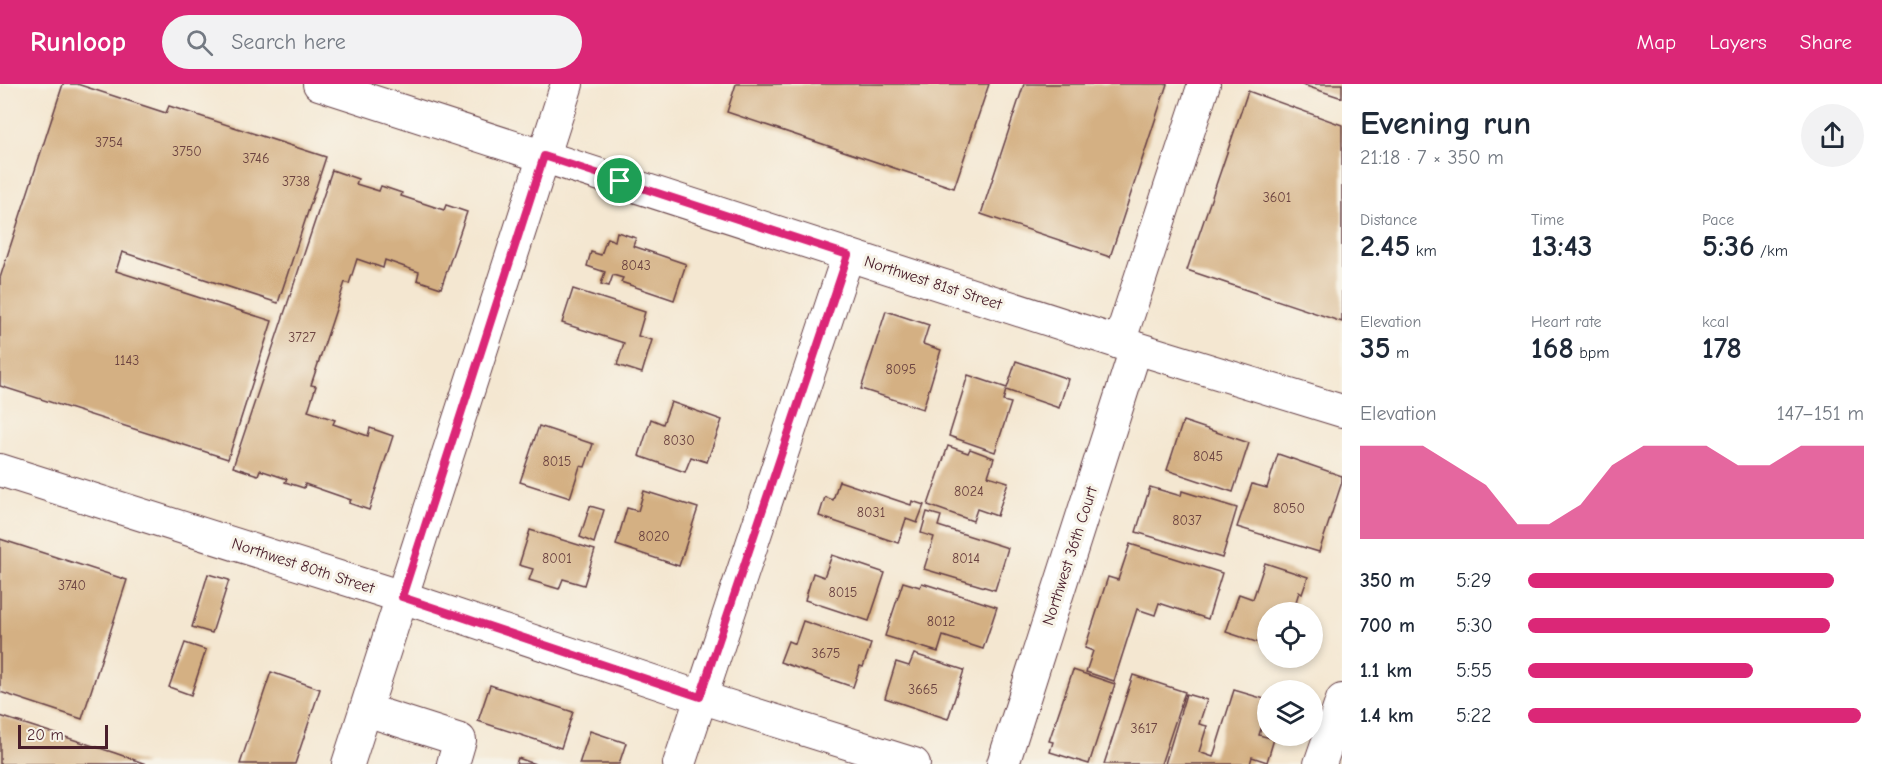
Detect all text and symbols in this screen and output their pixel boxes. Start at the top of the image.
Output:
search box [162,15,582,69]
text: Runloop [30,26,126,58]
icon: search [183,26,216,59]
text: Search here [231,29,346,55]
text: Map [1637,30,1676,54]
text: Layers [1709,30,1767,54]
text: Share [1800,30,1852,54]
text: Evening run [1360,104,1531,142]
button: share [1801,104,1864,167]
house number: 3754 [95,134,123,151]
house number: 3750 [172,143,202,160]
text: 21:18 · 7 × 350 m [1360,146,1504,169]
house number: 3746 [243,150,269,167]
pin [594,155,645,206]
icon: arrive [603,164,636,197]
house number: 3738 [282,173,310,190]
house number: 3601 [1263,189,1291,206]
text: Distance [1360,211,1417,229]
text: Time [1531,211,1564,229]
text: Pace [1702,211,1734,229]
text: 2.45 [1360,229,1410,264]
text: 13:43 [1531,229,1593,264]
text: 5:36 [1702,229,1755,264]
text: km [1410,242,1437,260]
text: /km [1755,242,1788,260]
street label: Northwest 81st Street [862,252,1004,314]
house number: 8043 [621,257,651,274]
text: Elevation [1360,313,1421,331]
text: Heart rate [1531,313,1602,331]
text: kcal [1702,313,1729,331]
house number: 3727 [288,329,316,346]
text: 35 [1360,331,1391,366]
text: 168 [1531,331,1574,366]
text: 178 [1702,331,1742,366]
text: m [1391,344,1409,362]
text: bpm [1574,344,1609,362]
house number: 1143 [115,352,139,369]
house number: 8095 [886,361,916,378]
text: Elevation [1360,402,1437,425]
text: 147–151 m [1777,402,1864,425]
house number: 8030 [663,432,695,449]
house number: 8045 [1193,448,1223,465]
house number: 8015 [543,453,571,470]
house number: 8024 [954,483,984,500]
street label: Northwest 36th Court [1039,484,1101,628]
house number: 8050 [1273,500,1305,517]
house number: 8031 [857,504,885,521]
house number: 8037 [1172,512,1202,529]
house number: 8020 [638,528,670,545]
street label: Northwest 80th Street [229,534,377,598]
house number: 8001 [542,550,572,567]
house number: 8014 [952,550,980,567]
text: 350 m [1360,569,1415,592]
text: 5:29 [1456,569,1492,592]
house number: 3740 [58,577,86,594]
house number: 8015 [829,584,857,601]
map controls [1257,602,1323,746]
button: locate [1257,602,1323,668]
house number: 8012 [927,613,955,630]
text: 700 m [1360,614,1415,637]
text: 5:30 [1456,614,1493,637]
house number: 3675 [812,645,840,662]
text: 1.1 km [1360,659,1412,682]
text: 5:55 [1456,659,1492,682]
button: layers [1257,680,1323,746]
house number: 3665 [908,681,938,698]
text: 1.4 km [1360,704,1414,727]
text: 5:22 [1456,704,1491,727]
house number: 3617 [1131,720,1158,737]
scale bar [18,722,108,750]
text: 20 m [27,726,64,744]

